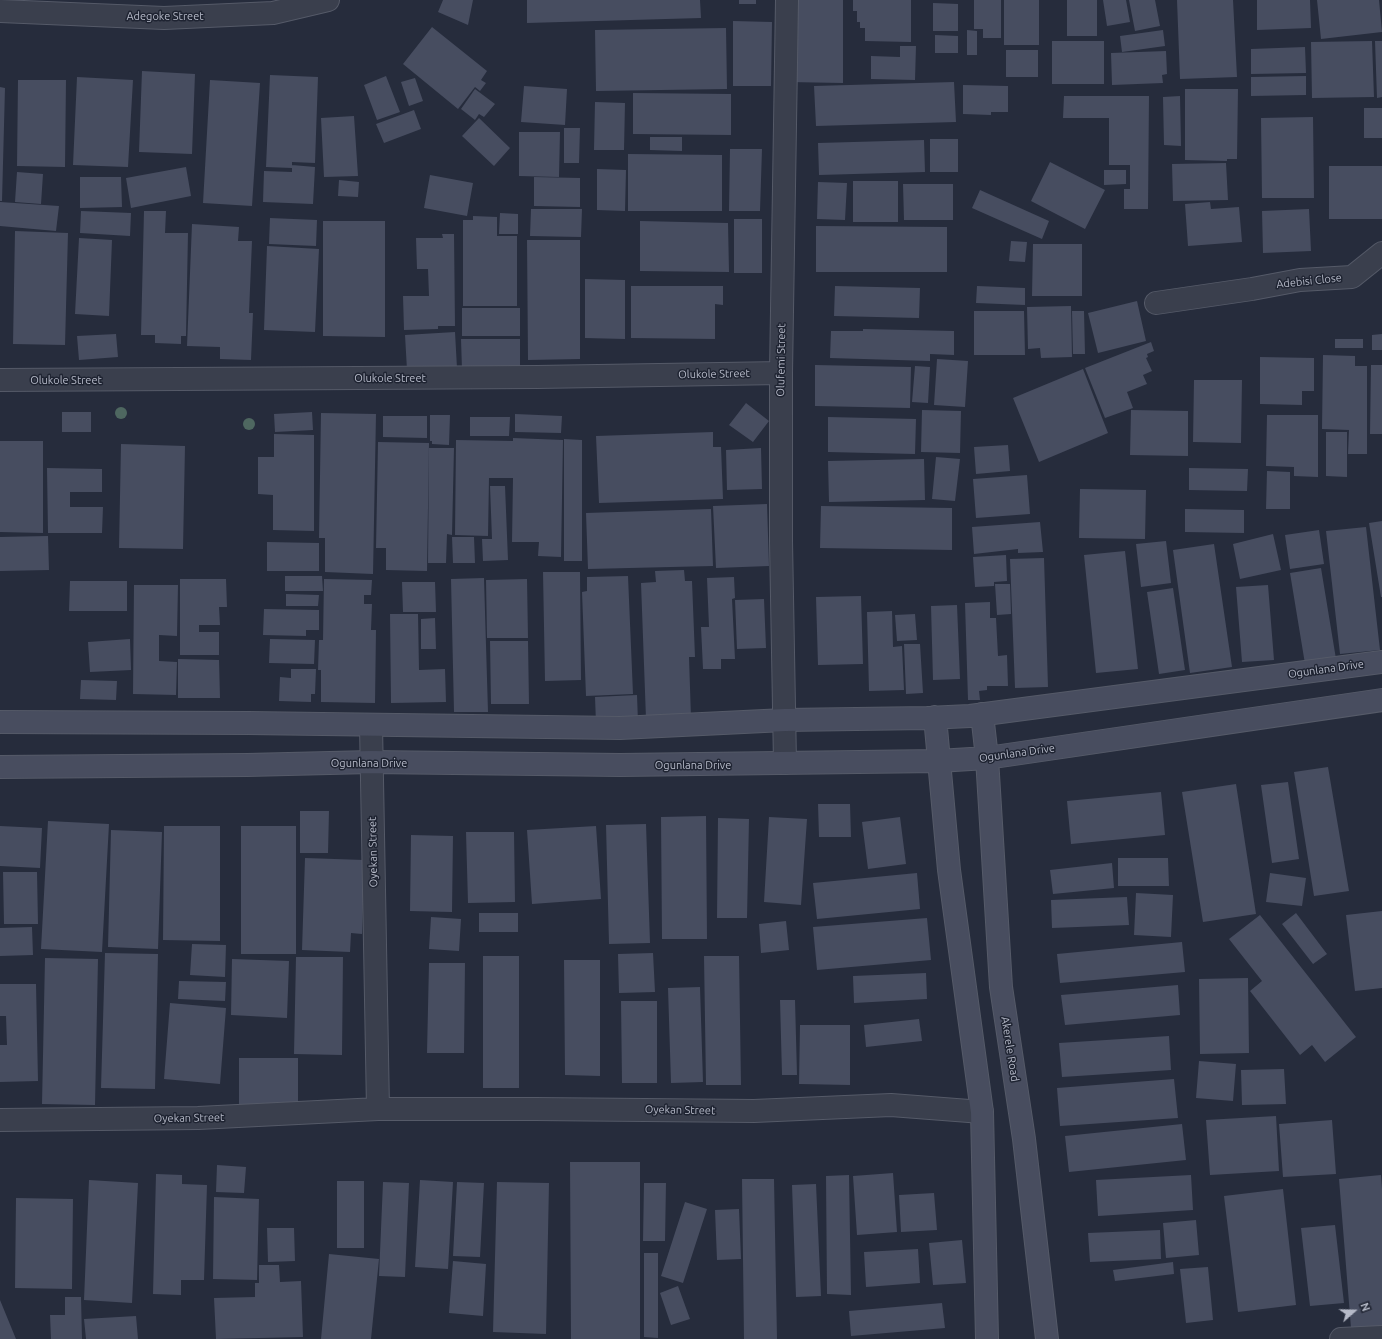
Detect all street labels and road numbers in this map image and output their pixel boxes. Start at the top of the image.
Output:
street label: Adegoke Street [126,9,204,23]
street label: Adebisi Close [1276,271,1342,291]
street label: Olufemi Street [774,323,788,397]
street label: Olukole Street [678,367,750,381]
street label: Olukole Street [354,371,426,385]
street label: Olukole Street [30,373,102,387]
street label: Ogunlana Drive [1287,657,1365,681]
street label: Ogunlana Drive [978,741,1056,765]
street label: Ogunlana Drive [331,756,407,770]
street label: Ogunlana Drive [655,758,731,772]
street label: Oyekan Street [366,817,380,887]
street label: Akerele Road [998,1016,1022,1082]
street label: Oyekan Street [645,1103,715,1117]
street label: Oyekan Street [154,1111,224,1125]

